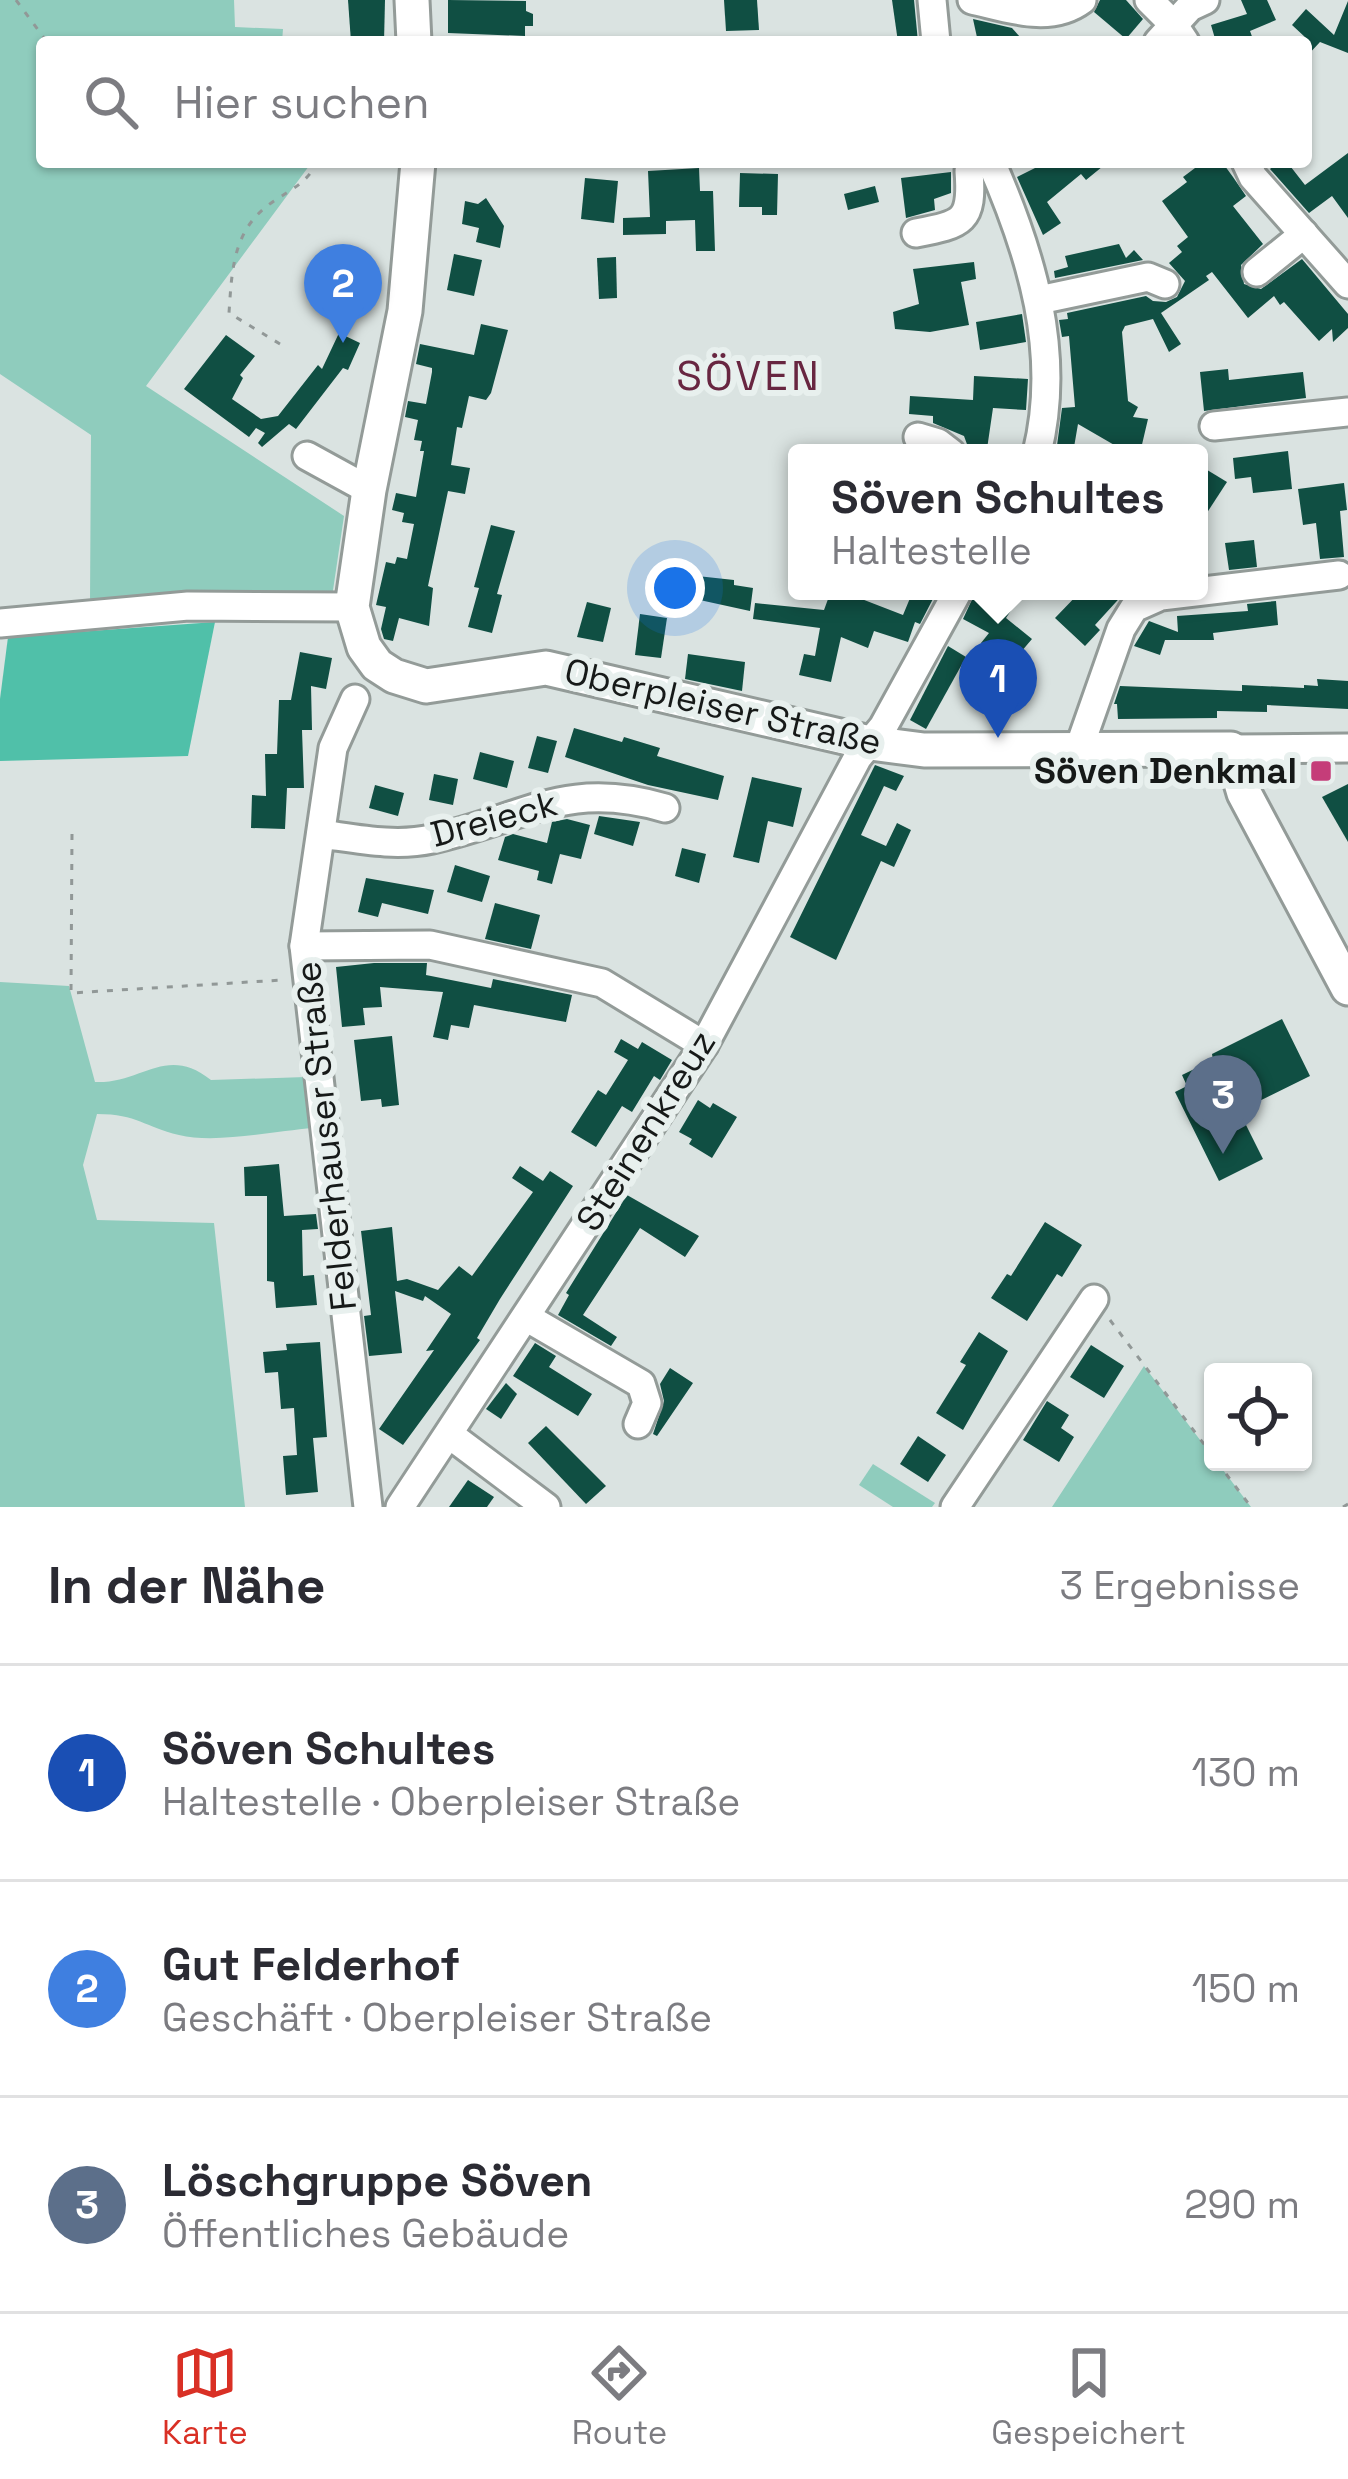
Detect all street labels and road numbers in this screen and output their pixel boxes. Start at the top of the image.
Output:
street label: Oberpleiser Straße [560,648,886,766]
street label: Dreieck [426,780,562,858]
street label: Felderhauser Straße [285,959,367,1313]
street label: Steinenkreuz [566,1022,726,1240]

